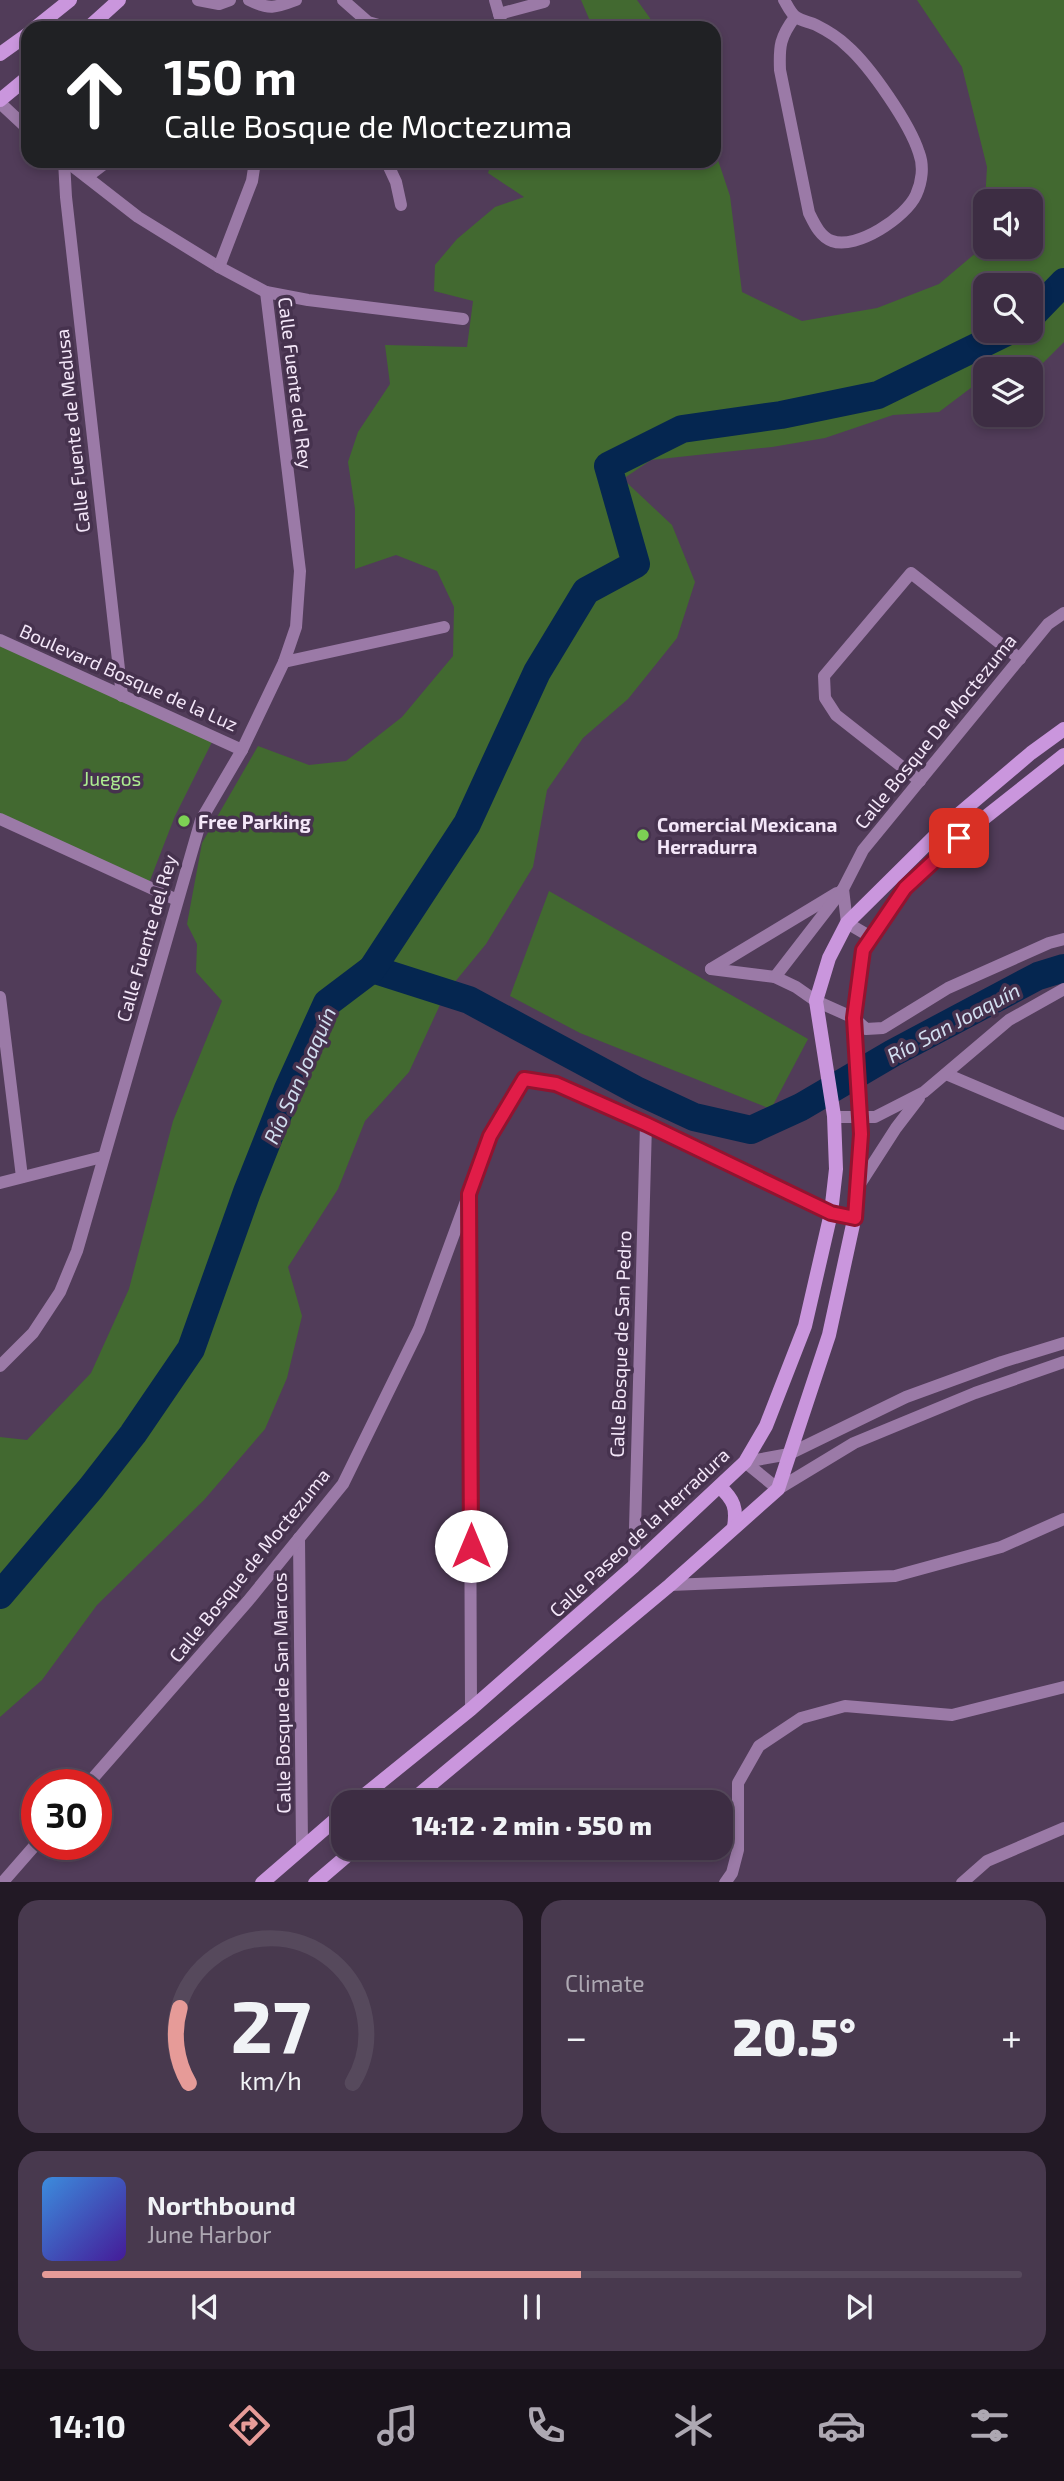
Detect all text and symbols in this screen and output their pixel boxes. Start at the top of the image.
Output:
text: 150 m [164,46,297,105]
icon: ahead [49,49,140,140]
text: Calle Bosque de Moctezuma [164,106,572,144]
map controls [973,189,1043,427]
button: sound [973,189,1043,259]
button: search [973,273,1043,343]
street label: Calle Fuente del Rey [274,296,318,470]
street label: Calle Fuente de Medusa [50,328,94,534]
button: layers [973,357,1043,427]
street label: Boulevard Bosque de la Luz [16,618,242,736]
street label: Calle Bosque De Moctezuma [849,629,1021,833]
park label: Juegos [83,767,141,790]
pin [929,808,989,868]
place label: Free Parking [198,810,311,833]
marker: Free Parking [176,813,192,829]
place label: Comercial Mexicana Herradurra [657,813,837,858]
icon: arrive [940,819,978,857]
marker: Comercial Mexicana Herradurra [635,827,651,843]
street label: Calle Fuente del Rey [111,852,181,1024]
water label: Río San Joaquín [882,976,1024,1068]
water label: Río San Joaquín [258,1003,340,1147]
street label: Calle Bosque de San Pedro [605,1230,635,1458]
street label: Calle Paseo de la Herradura [544,1443,734,1621]
street label: Calle Bosque de Moctezuma [164,1464,334,1666]
position arrow [434,1509,508,1583]
street label: Calle Bosque de San Marcos [267,1572,295,1814]
speed limit sign: 30 [21,1769,112,1860]
text: 14:12 · 2 min · 550 m [412,1809,652,1840]
text: Climate [565,1969,645,1997]
text: 27 [230,1980,311,2068]
text: 20.5° [732,2004,856,2066]
text: − [565,2013,587,2059]
text: + [1001,2013,1022,2059]
text: km/h [239,2064,302,2094]
text: Northbound [147,2189,296,2220]
text: June Harbor [147,2220,271,2248]
icon: previous [186,2288,224,2326]
icon: pause [513,2288,551,2326]
icon: next [840,2288,878,2326]
icon: directions [225,2401,274,2450]
icon: music [373,2401,422,2450]
icon: phone [521,2401,570,2450]
icon: climate [669,2401,718,2450]
icon: car [817,2401,866,2450]
icon: filters [965,2401,1014,2450]
text: 14:10 [50,2406,126,2444]

